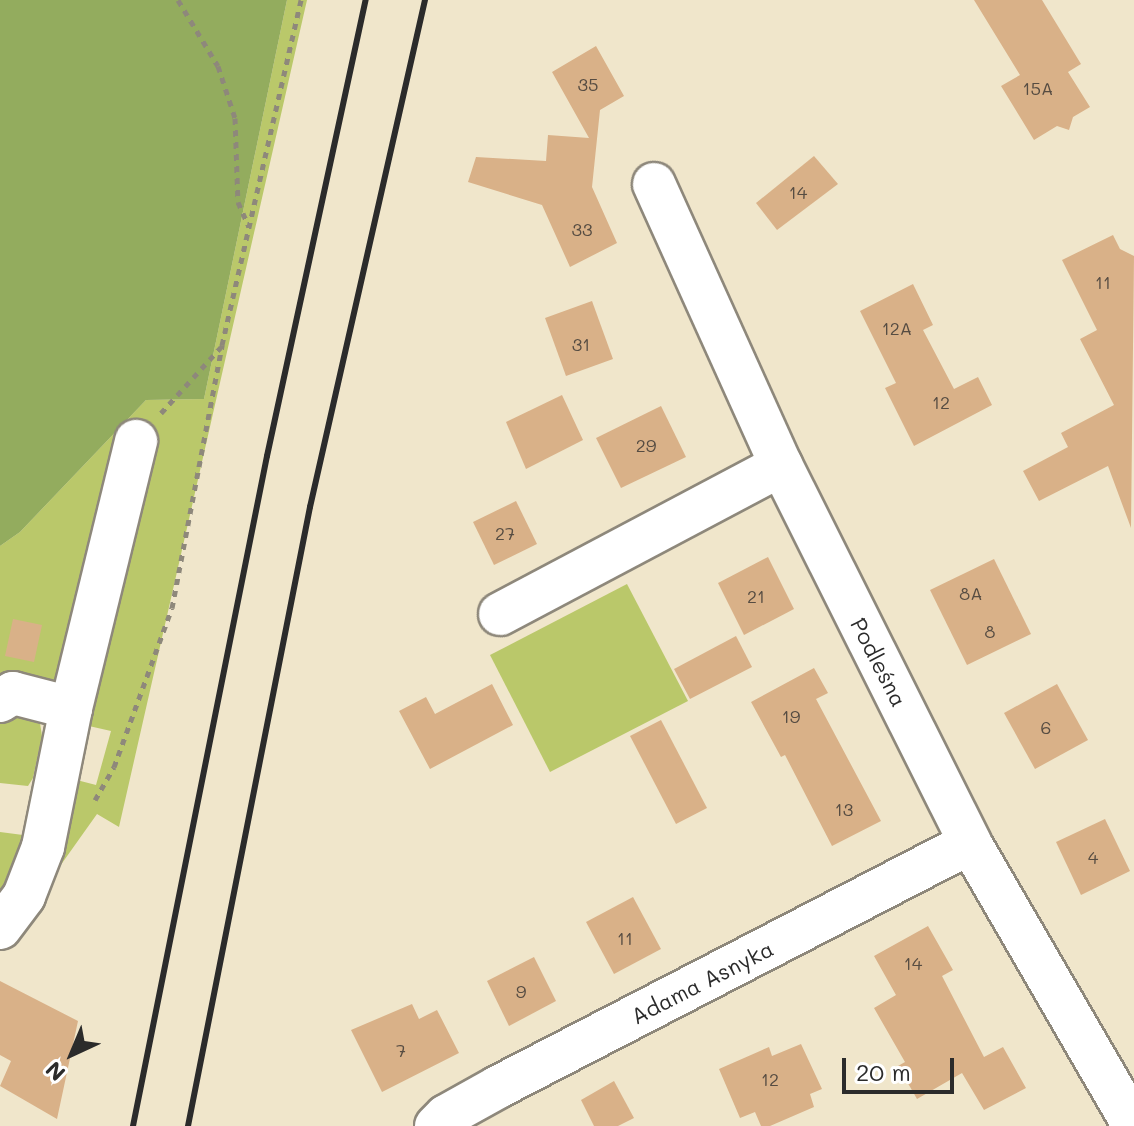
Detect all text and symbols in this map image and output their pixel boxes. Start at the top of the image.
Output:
house number: 35 [577,73,599,95]
house number: 15A [1023,77,1053,99]
house number: 14 [789,181,807,203]
house number: 33 [571,218,593,240]
house number: 11 [1095,271,1111,293]
house number: 12A [882,317,912,339]
house number: 31 [572,333,590,355]
house number: 12 [932,391,950,413]
house number: 29 [636,434,656,456]
house number: 27 [495,522,515,544]
house number: 8A [959,582,983,604]
house number: 21 [747,585,765,607]
street label: Podleśna [845,613,913,711]
house number: 8 [985,620,995,642]
house number: 19 [782,705,800,727]
house number: 6 [1041,716,1051,738]
house number: 13 [835,798,853,820]
house number: 4 [1088,846,1098,868]
house number: 11 [617,927,633,949]
street label: Adama Asnyka [626,935,778,1029]
house number: 14 [904,952,922,974]
house number: 9 [516,980,526,1002]
north arrow [32,1014,112,1094]
house number: 7 [396,1039,406,1061]
scale bar [846,1042,958,1092]
text: N [39,1055,71,1088]
text: 20 m [856,1056,911,1087]
house number: 12 [761,1068,779,1090]

